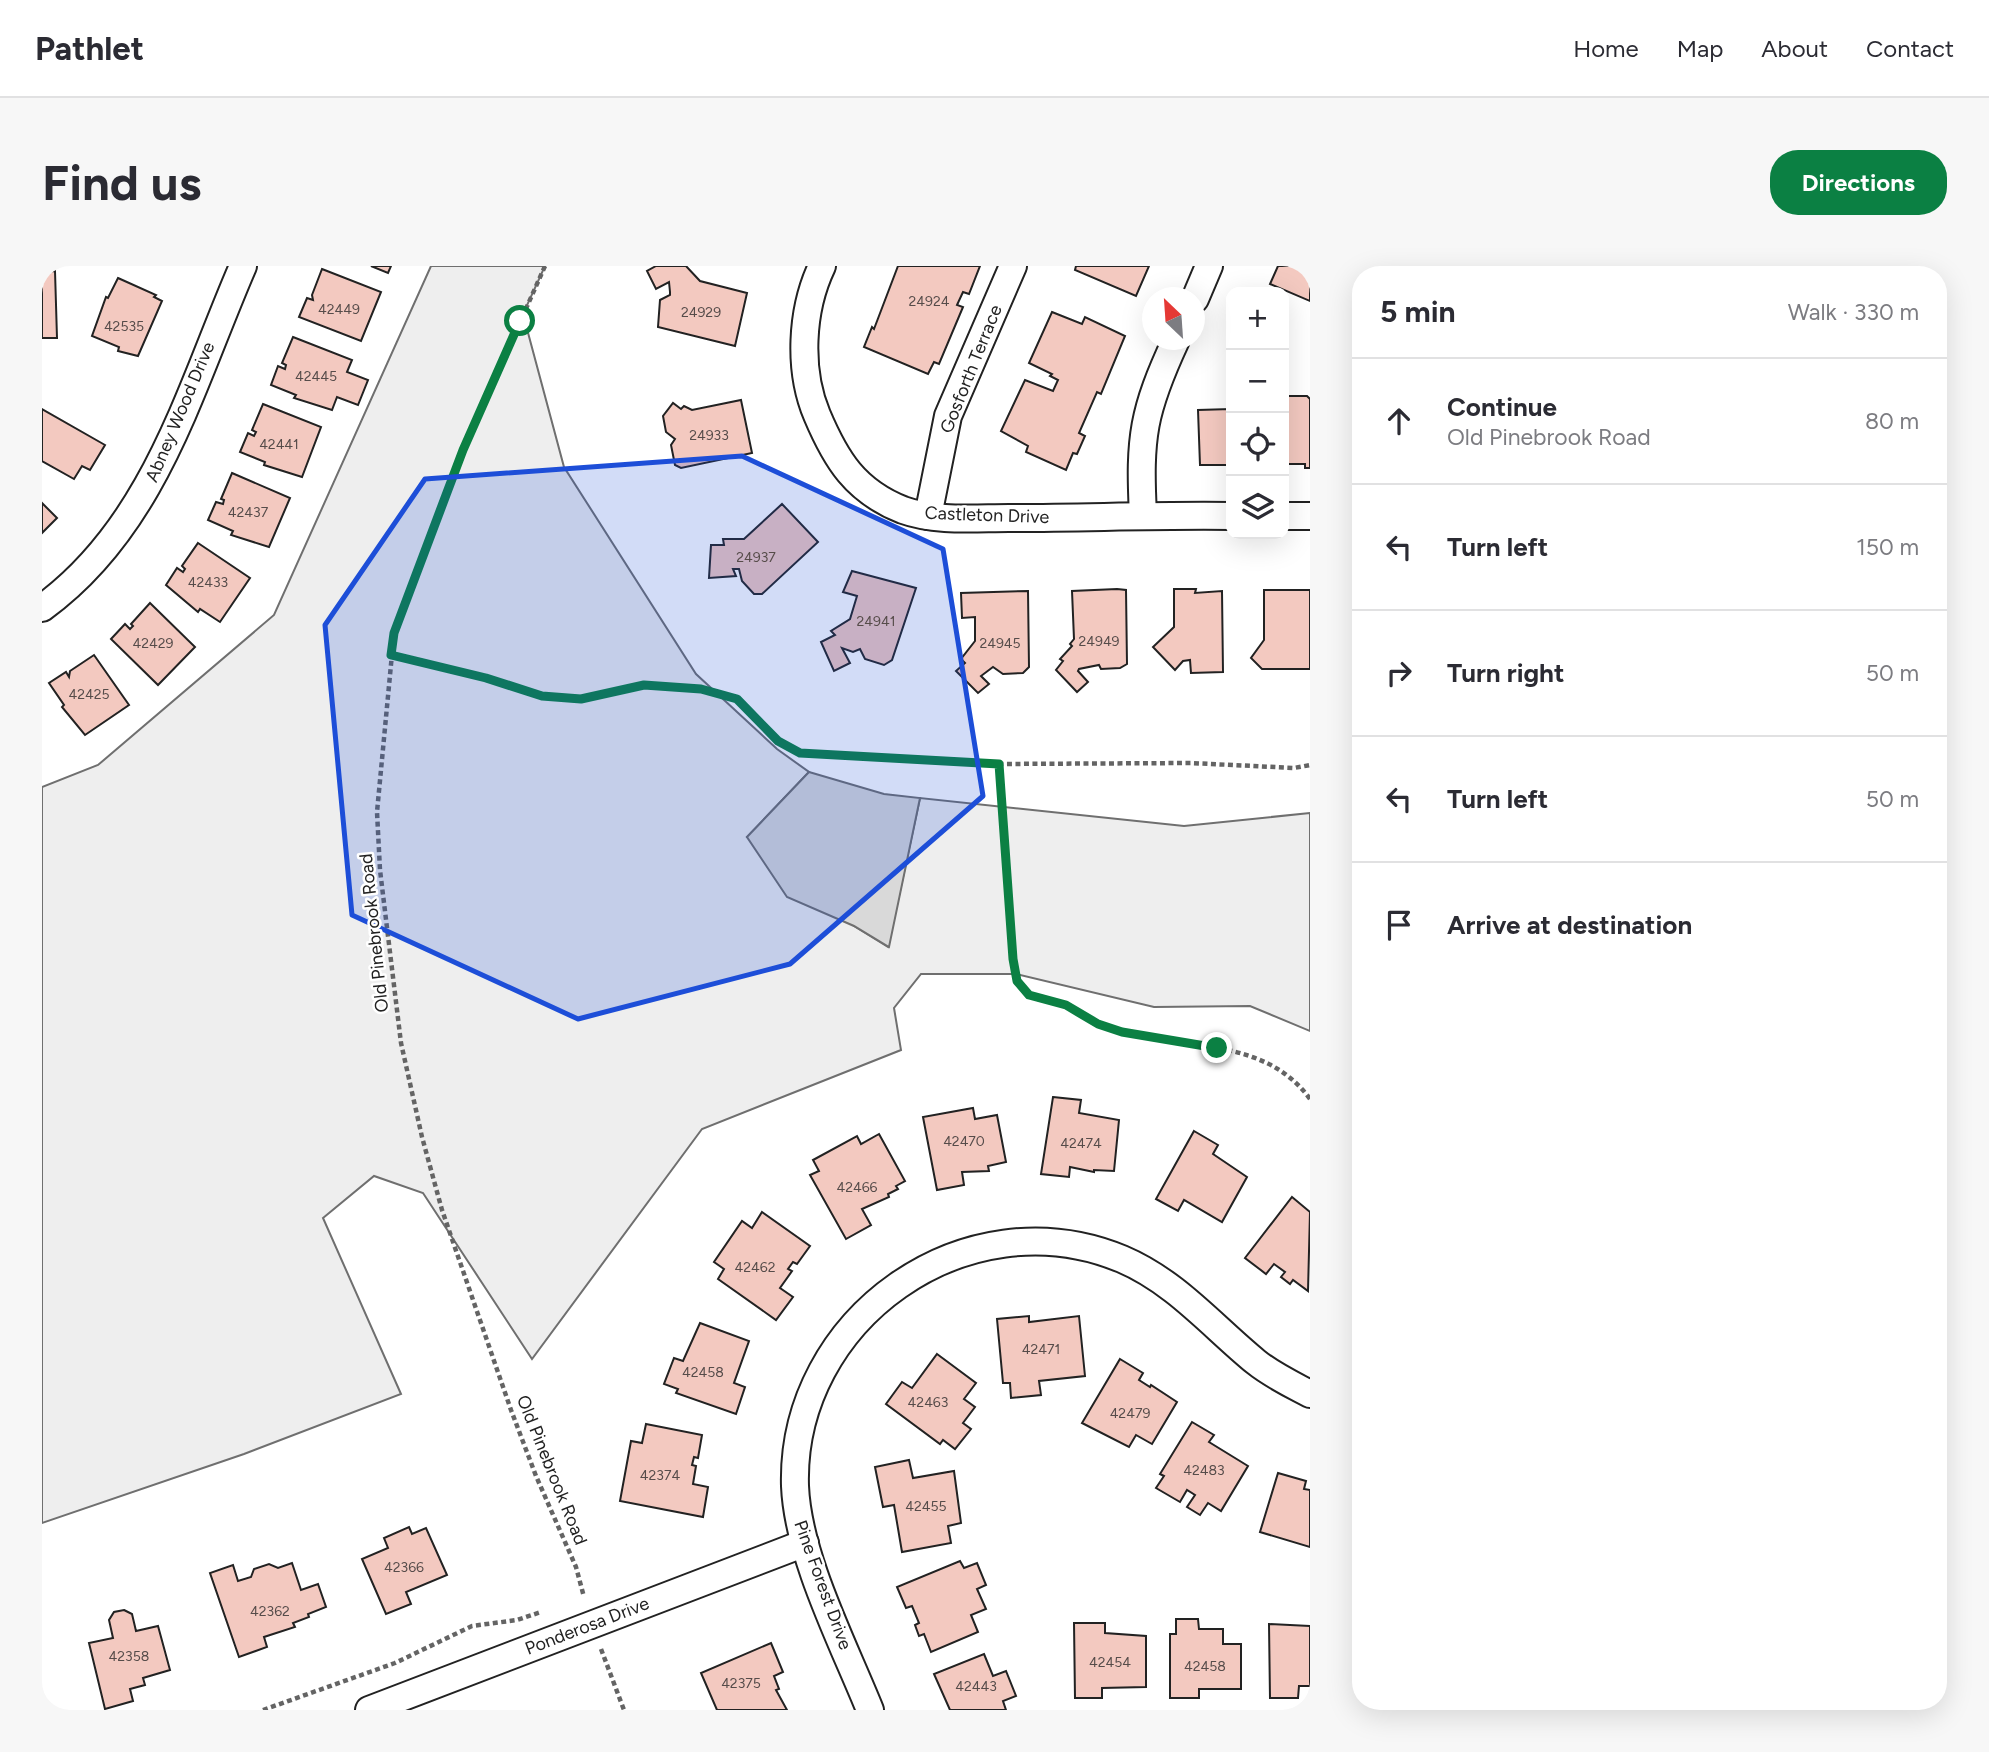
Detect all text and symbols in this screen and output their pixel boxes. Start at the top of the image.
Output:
text: Pathlet [35,29,144,68]
text: Home [1573,34,1639,63]
text: Map [1677,34,1723,63]
text: About [1761,34,1828,63]
text: Contact [1866,34,1954,63]
button: Directions [1770,150,1947,215]
text: Find us [42,153,201,212]
north arrow [1142,287,1205,350]
map controls [1226,287,1289,539]
button: + [1226,287,1289,350]
house number: 24924 [909,293,950,310]
text: 5 min [1380,293,1456,330]
text: Walk · 330 m [1788,298,1919,326]
house number: 42449 [318,301,360,318]
street label: Gosforth Terrace [935,301,1007,436]
house number: 24929 [681,304,721,321]
route start [504,305,535,336]
house number: 42535 [104,318,144,335]
street label: Abney Wood Drive [141,338,220,485]
button: − [1226,350,1289,413]
house number: 42445 [295,368,337,385]
text: Continue [1447,391,1557,423]
icon: ahead [1380,402,1418,440]
text: 80 m [1865,407,1919,435]
button: locate [1226,413,1289,476]
text: Old Pinebrook Road [1447,423,1651,451]
house number: 24933 [689,427,729,444]
house number: 42441 [259,436,299,453]
button: layers [1226,476,1289,539]
street label: Castleton Drive [924,502,1050,528]
house number: 42437 [228,504,269,521]
icon: left [1380,528,1418,566]
text: Turn left [1447,531,1548,563]
text: 150 m [1856,533,1919,561]
house number: 24937 [736,549,776,566]
house number: 42433 [188,574,228,591]
house number: 24941 [857,613,895,630]
house number: 24949 [1078,633,1120,650]
house number: 42429 [133,635,174,652]
house number: 24945 [979,635,1021,652]
icon: right [1380,654,1418,692]
text: Turn right [1447,657,1564,689]
text: 50 m [1866,659,1919,687]
house number: 42425 [68,686,110,703]
icon: left [1380,780,1418,818]
text: Turn left [1447,783,1548,815]
text: 50 m [1866,785,1919,813]
street label: Old Pinebrook Road [355,853,393,1013]
icon: arrive [1380,906,1418,944]
text: Arrive at destination [1447,909,1692,941]
route end [1201,1032,1232,1063]
house number: 42470 [943,1133,985,1150]
house number: 42474 [1060,1135,1102,1152]
house number: 42466 [836,1179,878,1196]
house number: 42462 [735,1259,775,1276]
house number: 42471 [1022,1341,1060,1358]
house number: 42458 [682,1364,724,1381]
street label: Old Pinebrook Road [512,1392,592,1548]
house number: 42463 [908,1394,948,1411]
house number: 42479 [1110,1405,1150,1422]
house number: 42483 [1183,1462,1225,1479]
house number: 42374 [640,1467,680,1484]
house number: 42455 [905,1498,947,1515]
street label: Pine Forest Drive [789,1517,857,1653]
house number: 42366 [384,1559,424,1576]
street label: Ponderosa Drive [522,1592,652,1660]
house number: 42362 [250,1603,290,1620]
house number: 42358 [109,1648,149,1665]
house number: 42454 [1089,1654,1131,1671]
house number: 42458 [1184,1658,1226,1675]
house number: 42375 [721,1675,761,1692]
house number: 42443 [955,1678,997,1695]

